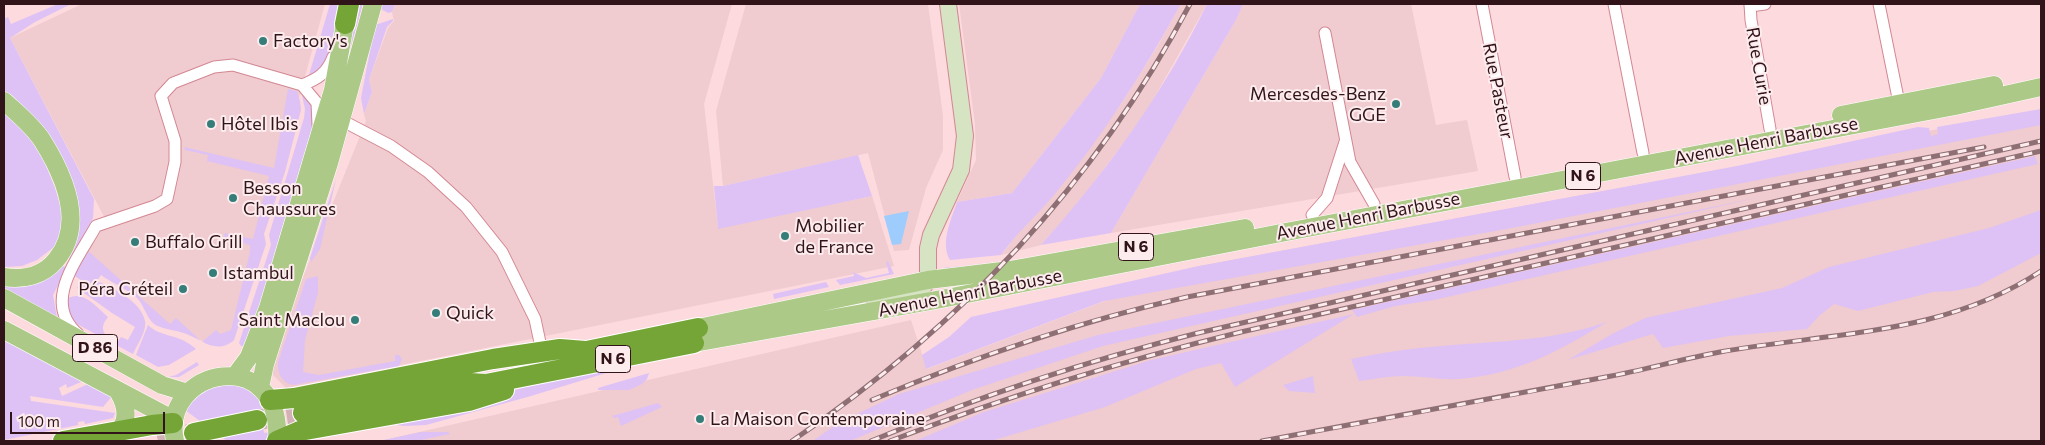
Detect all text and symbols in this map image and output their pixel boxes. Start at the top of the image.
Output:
street label: Rue Curie [1742,25,1776,107]
place label: Factory's [273,30,348,52]
marker: Factory's [257,35,269,47]
street label: Rue Pasteur [1478,41,1518,141]
place label: Mercesdes-Benz GGE [1250,83,1386,126]
marker: Mercesdes-Benz GGE [1390,98,1402,110]
place label: Hôtel Ibis [221,113,298,135]
street label: Avenue Henri Barbusse [1672,113,1860,169]
marker: Hôtel Ibis [205,118,217,130]
road number: N 6 [1566,162,1600,190]
place label: Besson Chaussures [243,177,336,220]
street label: Avenue Henri Barbusse [1274,188,1462,244]
marker: Besson Chaussures [227,192,239,204]
place label: Mobilier de France [795,215,874,258]
marker: Mobilier de France [779,230,791,242]
place label: Buffalo Grill [145,231,243,253]
road number: N 6 [1118,233,1154,260]
marker: Buffalo Grill [129,236,141,248]
place label: Istambul [223,262,294,284]
street label: Avenue Henri Barbusse [876,265,1064,321]
marker: Istambul [207,267,219,279]
place label: Péra Créteil [78,278,173,300]
marker: Péra Créteil [177,283,189,295]
place label: Quick [446,302,494,324]
marker: Quick [430,307,442,319]
place label: Saint Maclou [239,309,345,331]
marker: Saint Maclou [349,314,361,326]
road number: D 86 [72,334,118,362]
road number: N 6 [596,346,630,372]
scale bar [12,402,168,434]
place label: La Maison Contemporaine [710,408,925,430]
text: 100 m [18,412,60,430]
marker: La Maison Contemporaine [694,413,706,425]

